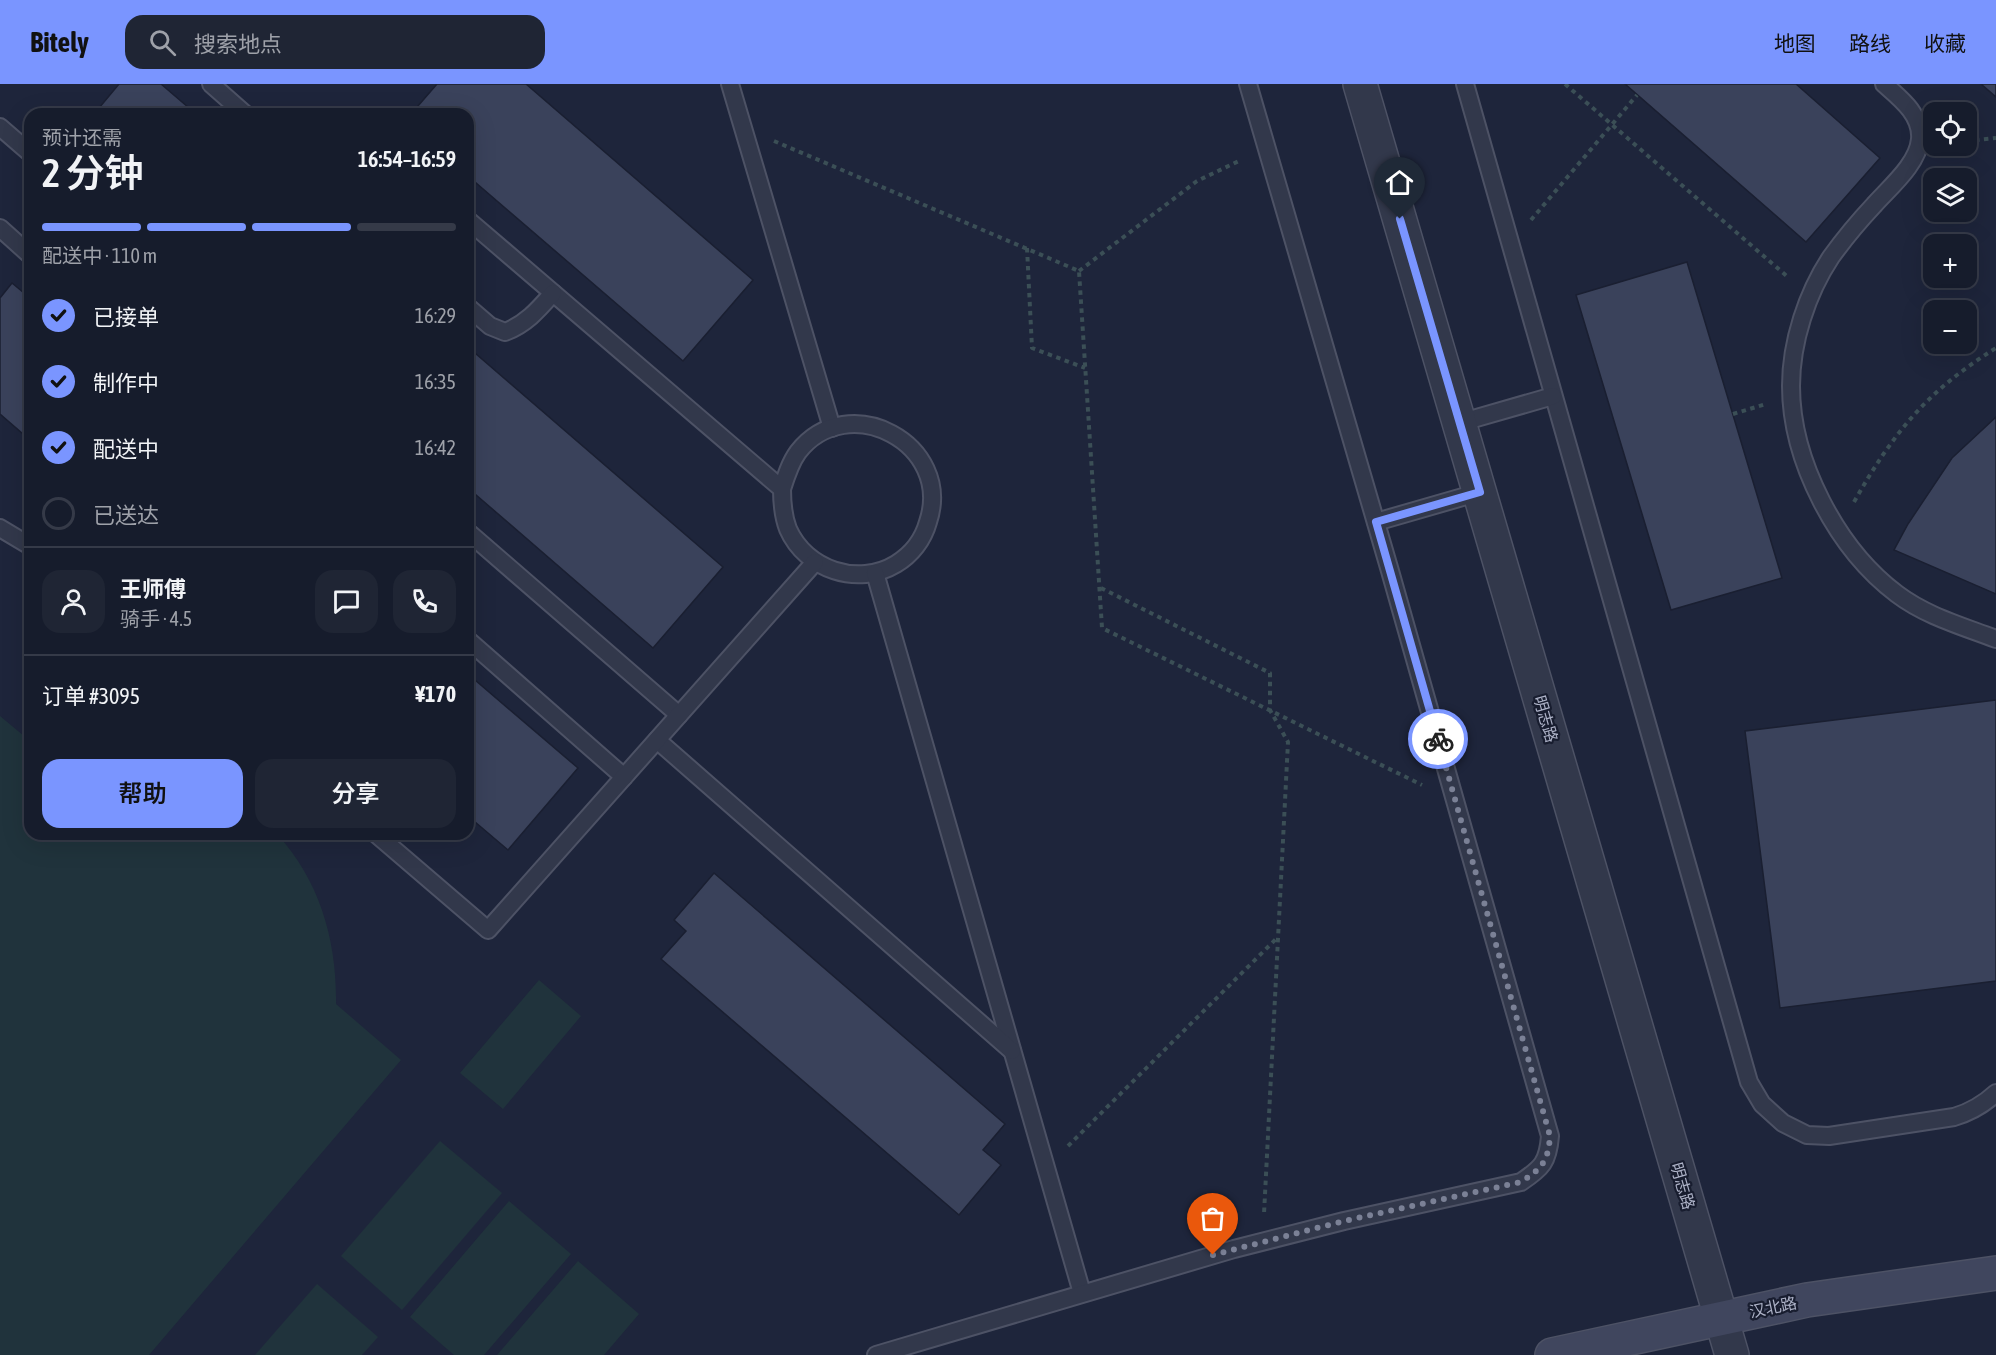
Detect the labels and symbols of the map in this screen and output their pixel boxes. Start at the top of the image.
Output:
pin [1374,157,1425,219]
street label: 明志路 [1531,693,1561,745]
courier [1408,709,1468,769]
street label: 明志路 [1668,1160,1698,1212]
pin [1187,1193,1238,1255]
street label: 汉北路 [1748,1293,1798,1321]

